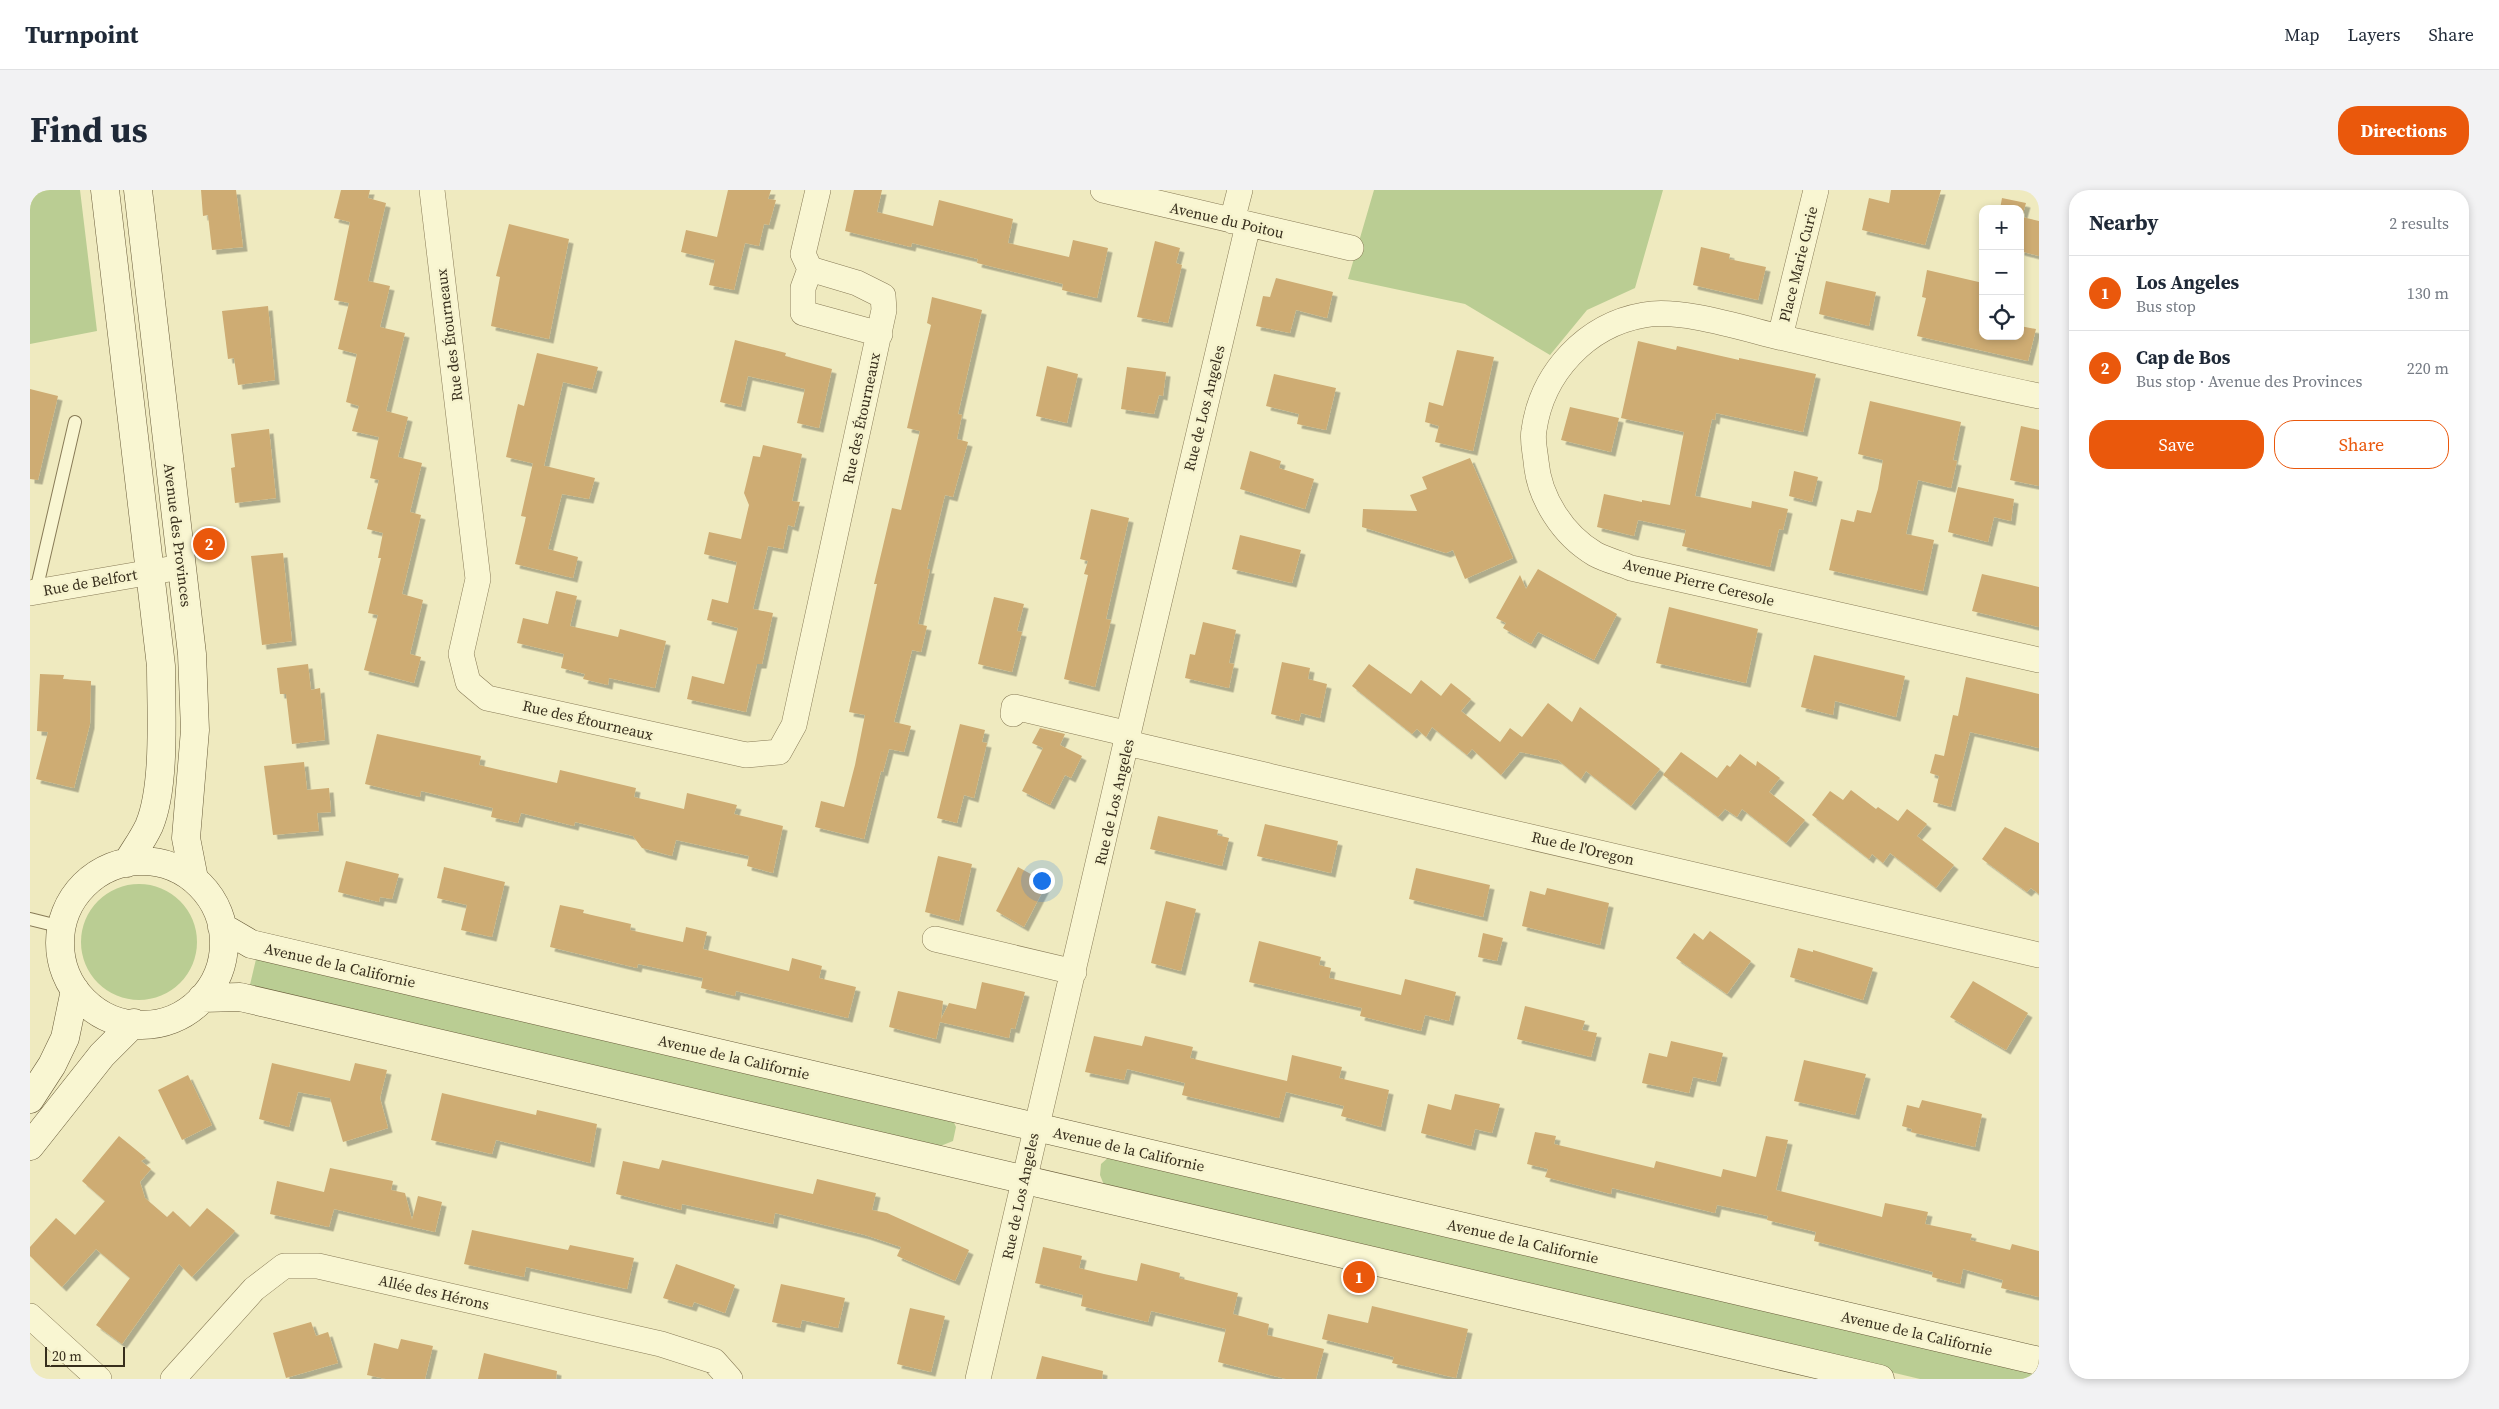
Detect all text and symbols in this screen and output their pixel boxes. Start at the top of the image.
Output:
text: Turnpoint [25,18,138,51]
text: Map [2284,22,2319,47]
text: Layers [2347,22,2400,47]
text: Share [2428,22,2474,47]
text: Find us [30,106,148,154]
button: Directions [2338,106,2469,155]
street label: Avenue du Poitou [1168,197,1286,243]
street label: Place Marie Curie [1773,204,1823,324]
map controls [1979,205,2024,340]
button: + [1979,205,2024,250]
text: Nearby [2089,208,2159,237]
text: 2 results [2389,212,2449,234]
button: − [1979,250,2024,295]
street label: Rue des Étourneaux [430,267,468,403]
text: Los Angeles [2136,269,2239,295]
text: 1 [2101,282,2109,304]
text: 130 m [2407,282,2449,304]
button: locate [1979,295,2024,340]
text: Bus stop [2136,295,2196,317]
street label: Rue de Los Angeles [1178,343,1230,473]
text: Cap de Bos [2136,344,2230,370]
street label: Rue des Étourneaux [837,350,885,485]
text: 2 [2101,357,2109,379]
text: 220 m [2407,357,2449,379]
text: Bus stop · Avenue des Provinces [2136,370,2362,392]
button: Save [2089,420,2264,469]
button: Share [2274,420,2449,469]
street label: Avenue des Provinces [159,462,197,608]
pin: 2 [193,525,225,563]
street label: Avenue Pierre Ceresole [1621,553,1777,611]
street label: Rue de Belfort [41,563,139,601]
street label: Rue des Étourneaux [521,695,655,745]
street label: Rue de Los Angeles [1089,737,1139,867]
street label: Rue de l'Oregon [1530,826,1636,870]
your location [1029,868,1055,894]
street label: Avenue de la Californie [262,937,418,993]
street label: Avenue de la Californie [656,1029,812,1085]
street label: Avenue de la Californie [1051,1121,1207,1177]
street label: Rue de Los Angeles [996,1131,1044,1261]
street label: Avenue de la Californie [1445,1213,1601,1269]
pin: 1 [1343,1258,1375,1296]
street label: Allée des Hérons [377,1269,491,1315]
street label: Avenue de la Californie [1839,1305,1995,1361]
scale bar [45,1344,125,1367]
text: 20 m [52,1346,82,1366]

